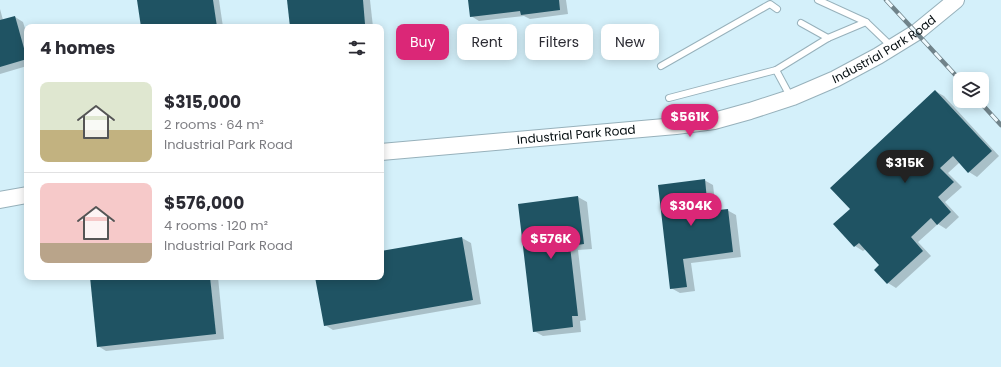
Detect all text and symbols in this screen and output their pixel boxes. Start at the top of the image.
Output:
street label: Industrial Park Road [829,11,939,87]
chip: Buy [396,24,449,60]
chip: Rent [457,24,517,60]
chip: Filters [525,24,593,60]
chip: New [601,24,659,60]
text: 4 homes [40,36,115,60]
icon: filters [346,37,368,59]
map controls [953,72,989,108]
button: layers [953,72,989,108]
text: $315,000 [164,90,241,114]
icon: home [72,98,120,146]
pin: $561K [662,104,718,138]
text: $561K [670,107,710,126]
text: 2 rooms · 64 m² [164,115,264,134]
street label: Industrial Park Road [516,121,636,148]
text: Industrial Park Road [164,135,293,154]
pin: $315K [877,150,933,184]
text: $315K [886,153,924,172]
text: $576,000 [164,191,244,215]
pin: $304K [663,193,719,227]
text: $304K [670,196,712,215]
icon: home [72,199,120,247]
text: 4 rooms · 120 m² [164,216,268,235]
pin: $576K [523,226,579,260]
text: $576K [530,229,572,248]
text: Industrial Park Road [164,236,293,255]

